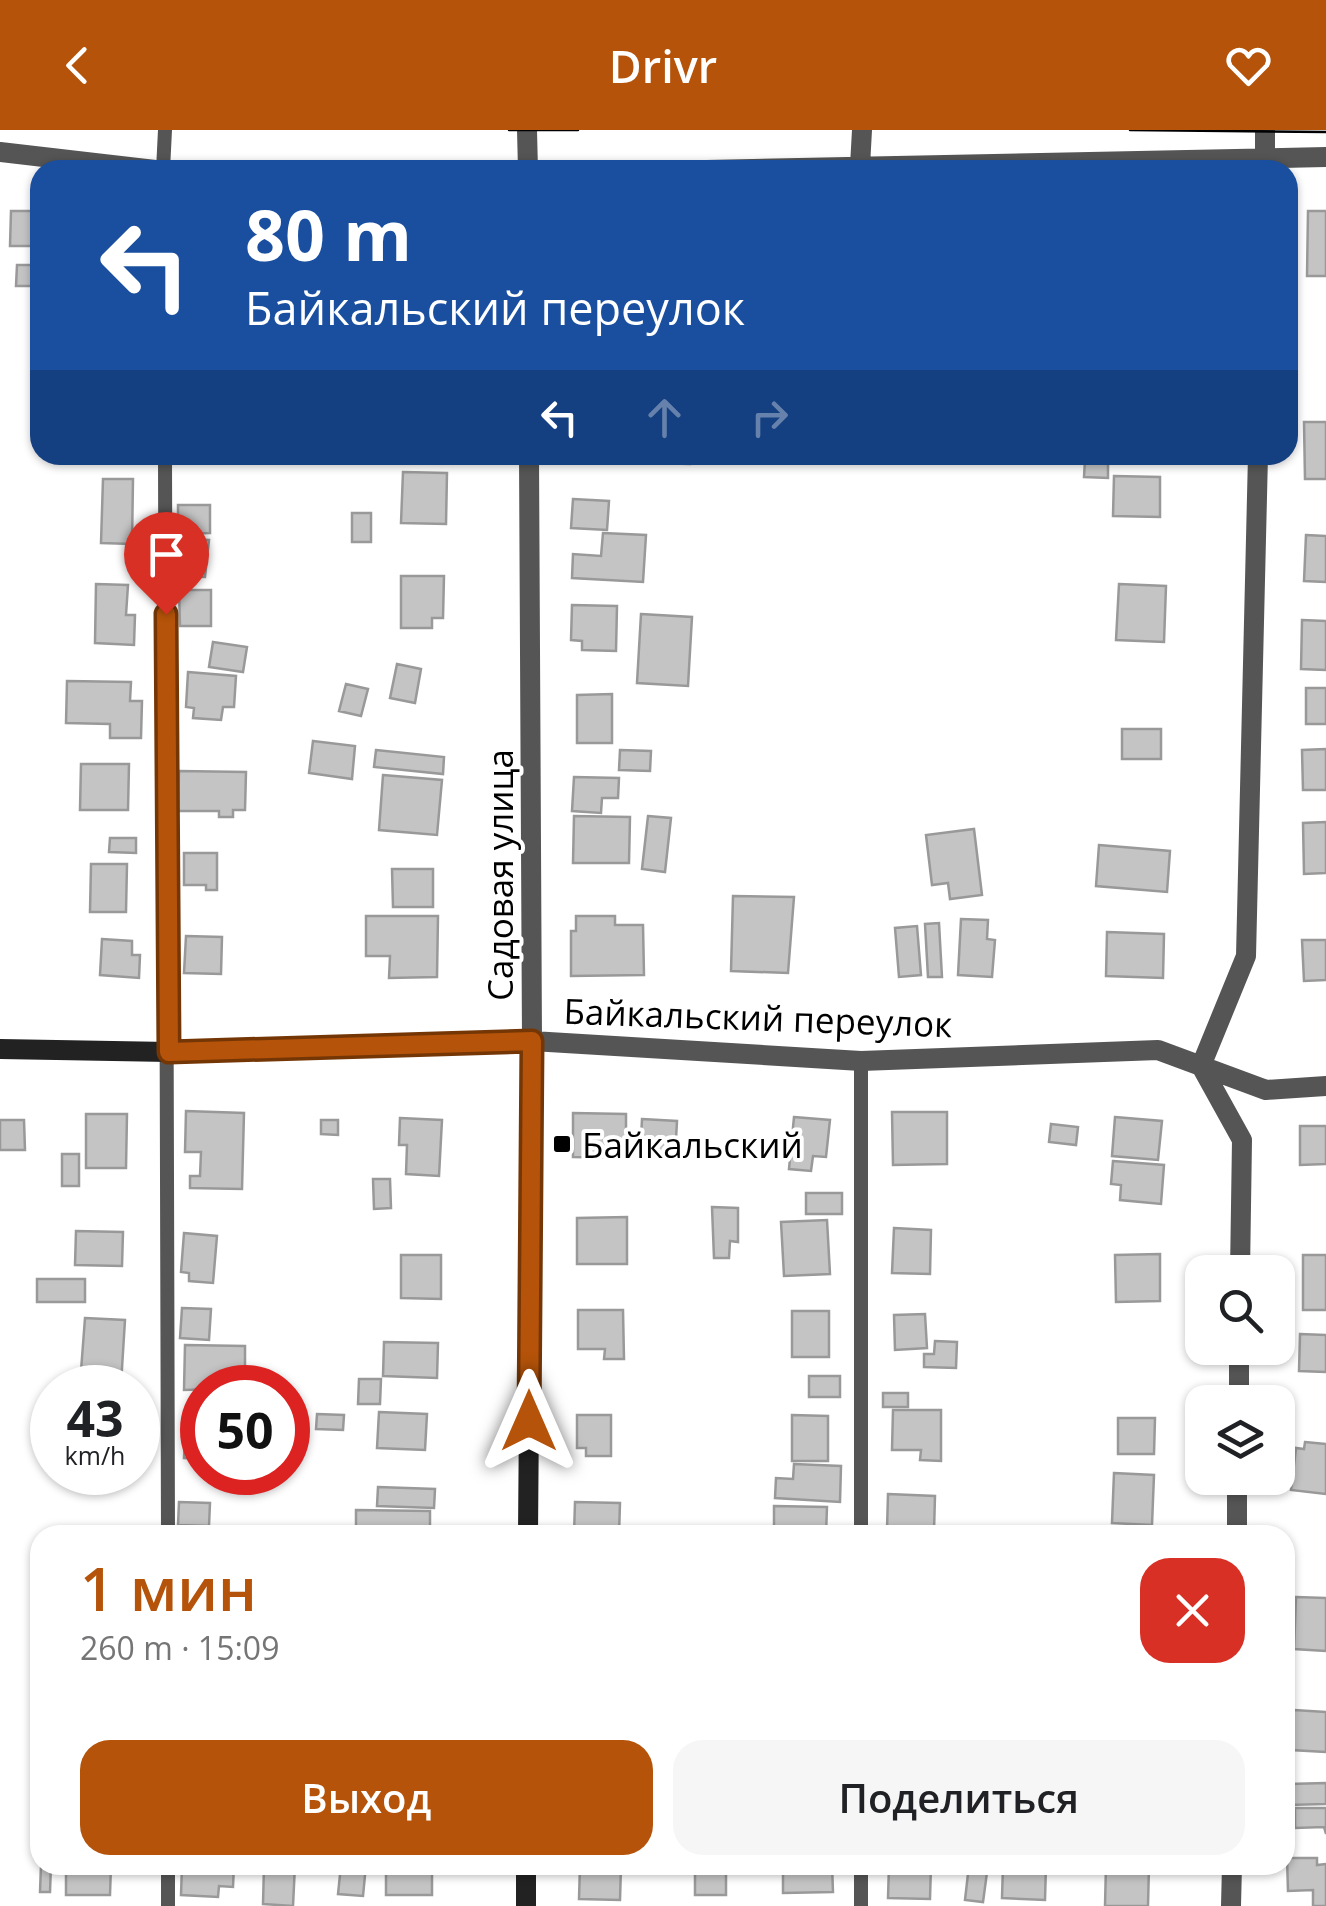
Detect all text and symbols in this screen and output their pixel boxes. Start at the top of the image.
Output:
text: Drivr [609,35,717,96]
icon: back [50,38,105,93]
icon: heart [1221,38,1276,93]
text: 80 m [245,186,412,282]
icon: left [80,200,210,330]
text: Байкальский переулок [245,277,745,338]
icon: left [532,390,587,445]
icon: ahead [637,390,692,445]
icon: right [742,390,797,445]
pin [124,512,209,615]
icon: arrive [139,527,194,582]
street label: Садовая улица [476,749,523,1001]
street label: Байкальский переулок [563,987,953,1047]
place label: Байкальский [582,1121,803,1168]
marker: Байкальский [551,1133,573,1155]
map controls [1185,1255,1295,1495]
button: search [1185,1255,1295,1365]
speed limit sign: 50 [180,1365,310,1495]
position arrow [477,1369,581,1473]
text: 43 [66,1384,124,1452]
button: layers [1185,1385,1295,1495]
text: km/h [65,1438,125,1472]
text: 1 мин [80,1547,257,1629]
button: close [1140,1558,1245,1663]
text: 260 m · 15:09 [80,1626,279,1669]
button: Выход [80,1740,653,1855]
button: Поделиться [673,1740,1245,1855]

